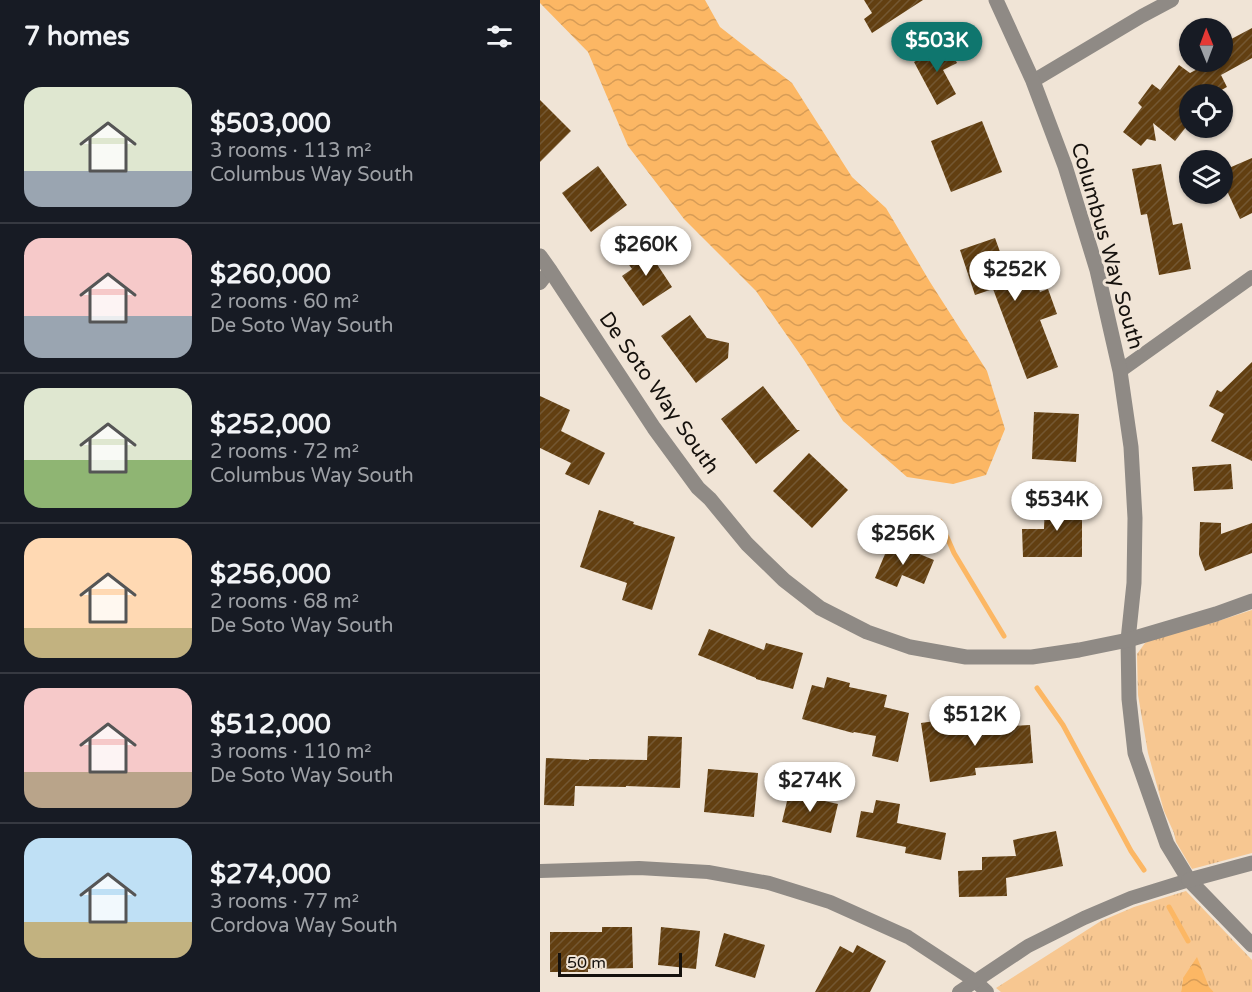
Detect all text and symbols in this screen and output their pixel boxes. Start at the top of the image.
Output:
north arrow [1179,18,1233,72]
map controls [1179,18,1233,204]
icon: filters [483,20,516,53]
text: 7 homes [24,21,130,52]
pin: $503K [895,22,979,73]
text: $503K [905,29,969,53]
button: locate [1179,84,1233,138]
text: $503,000 [210,108,331,139]
icon: home [72,111,144,183]
text: 3 rooms · 113 m² [210,139,372,163]
street label: Columbus Way South [1065,140,1149,352]
button: layers [1179,150,1233,204]
text: Columbus Way South [210,163,414,187]
pin: $260K [604,226,688,277]
text: $260K [614,233,678,257]
pin: $252K [973,251,1057,302]
text: $252K [983,258,1047,282]
text: $260,000 [210,259,331,290]
icon: home [72,262,144,334]
text: 2 rooms · 60 m² [210,290,359,314]
street label: De Soto Way South [594,307,724,479]
text: De Soto Way South [210,314,393,338]
text: $252,000 [210,409,331,440]
icon: home [72,412,144,484]
text: 2 rooms · 72 m² [210,440,359,464]
text: Columbus Way South [210,464,414,488]
pin: $534K [1015,481,1099,532]
text: $534K [1025,488,1089,512]
pin: $256K [861,515,945,566]
text: $256K [871,522,935,546]
text: $256,000 [210,559,331,590]
icon: home [72,562,144,634]
text: 2 rooms · 68 m² [210,590,359,614]
text: De Soto Way South [210,614,393,638]
pin: $512K [933,696,1017,747]
text: $512K [943,703,1007,727]
text: $512,000 [210,709,331,740]
icon: home [72,712,144,784]
text: 3 rooms · 110 m² [210,740,372,764]
pin: $274K [768,762,852,813]
text: De Soto Way South [210,764,393,788]
text: $274K [778,769,842,793]
text: $274,000 [210,859,331,890]
icon: home [72,862,144,934]
text: 3 rooms · 77 m² [210,890,359,914]
text: Cordova Way South [210,914,398,938]
scale bar [558,950,682,978]
text: 50 m [567,953,606,973]

